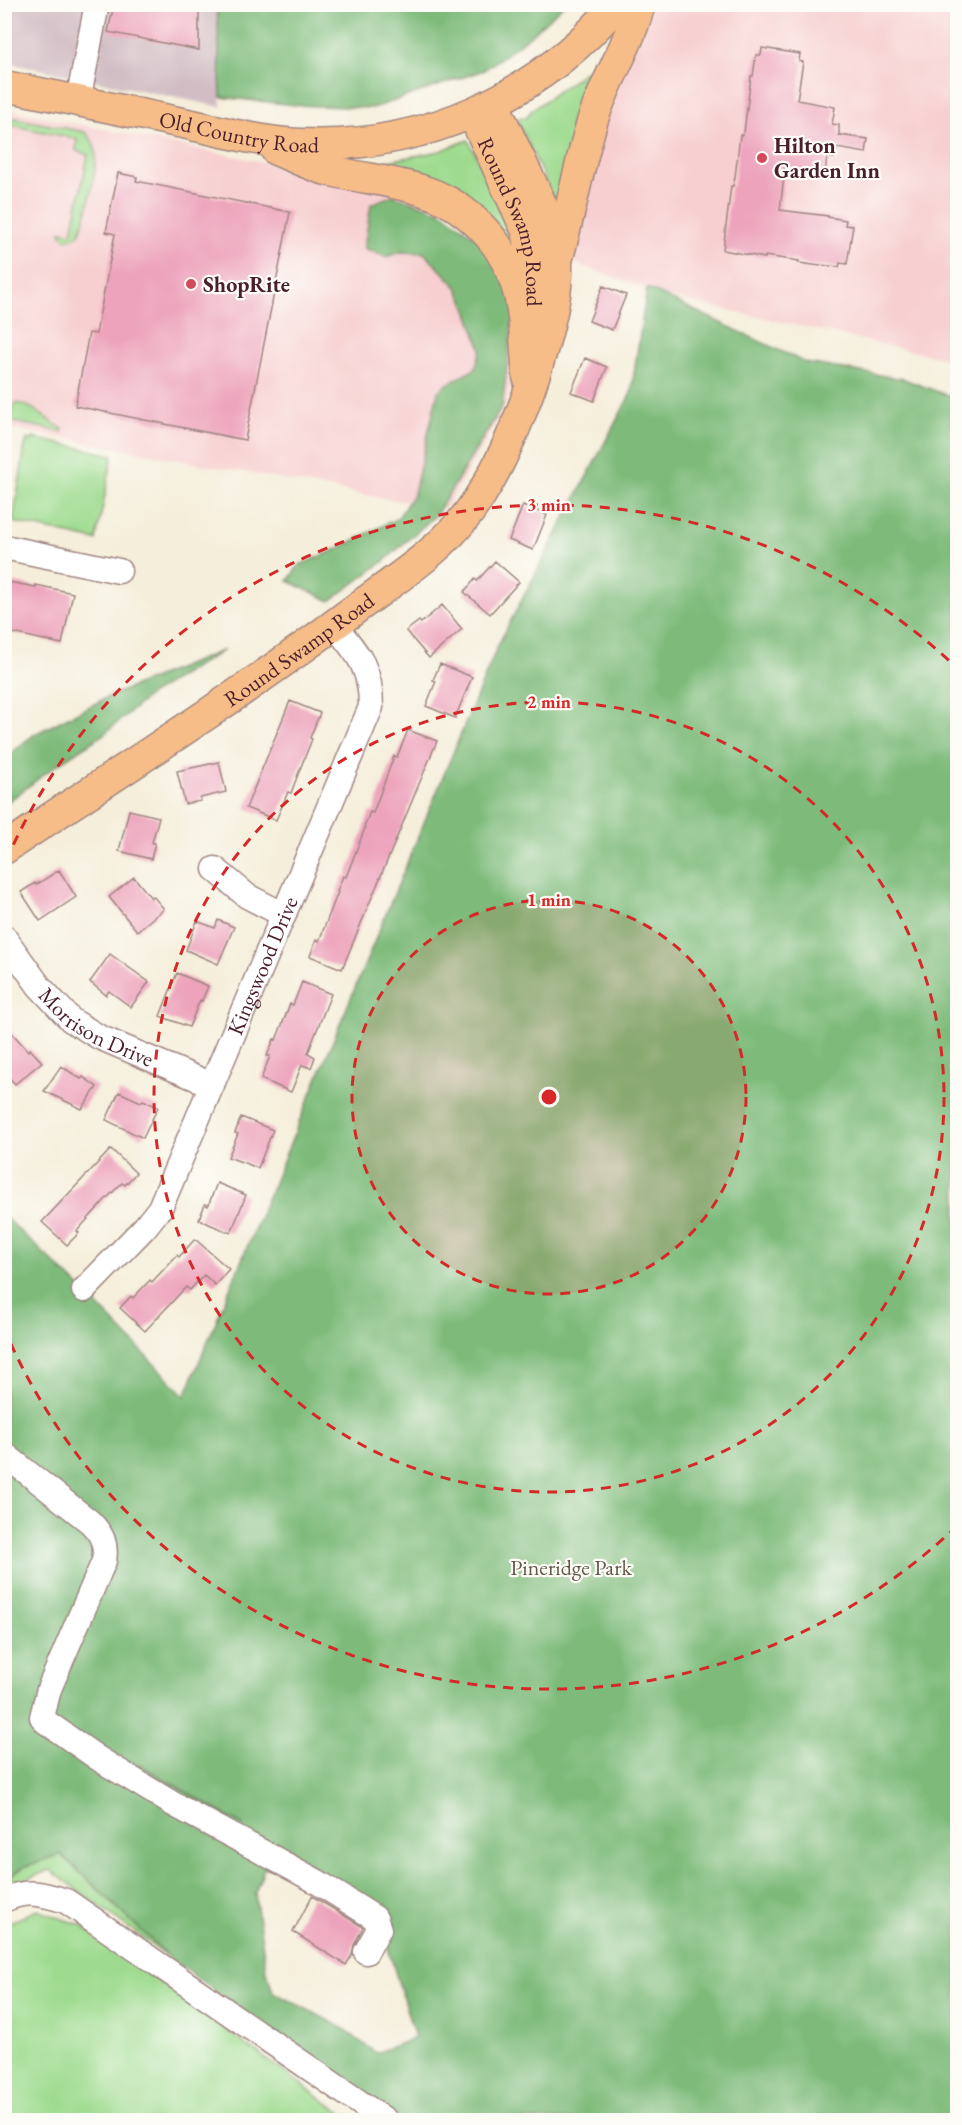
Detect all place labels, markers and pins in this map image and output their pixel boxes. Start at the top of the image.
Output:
place label: Hilton Garden Inn [774,131,880,185]
marker: Hilton Garden Inn [755,151,769,165]
place label: ShopRite [203,270,290,299]
marker: ShopRite [184,277,198,291]
centre of rings [539,1087,559,1107]

